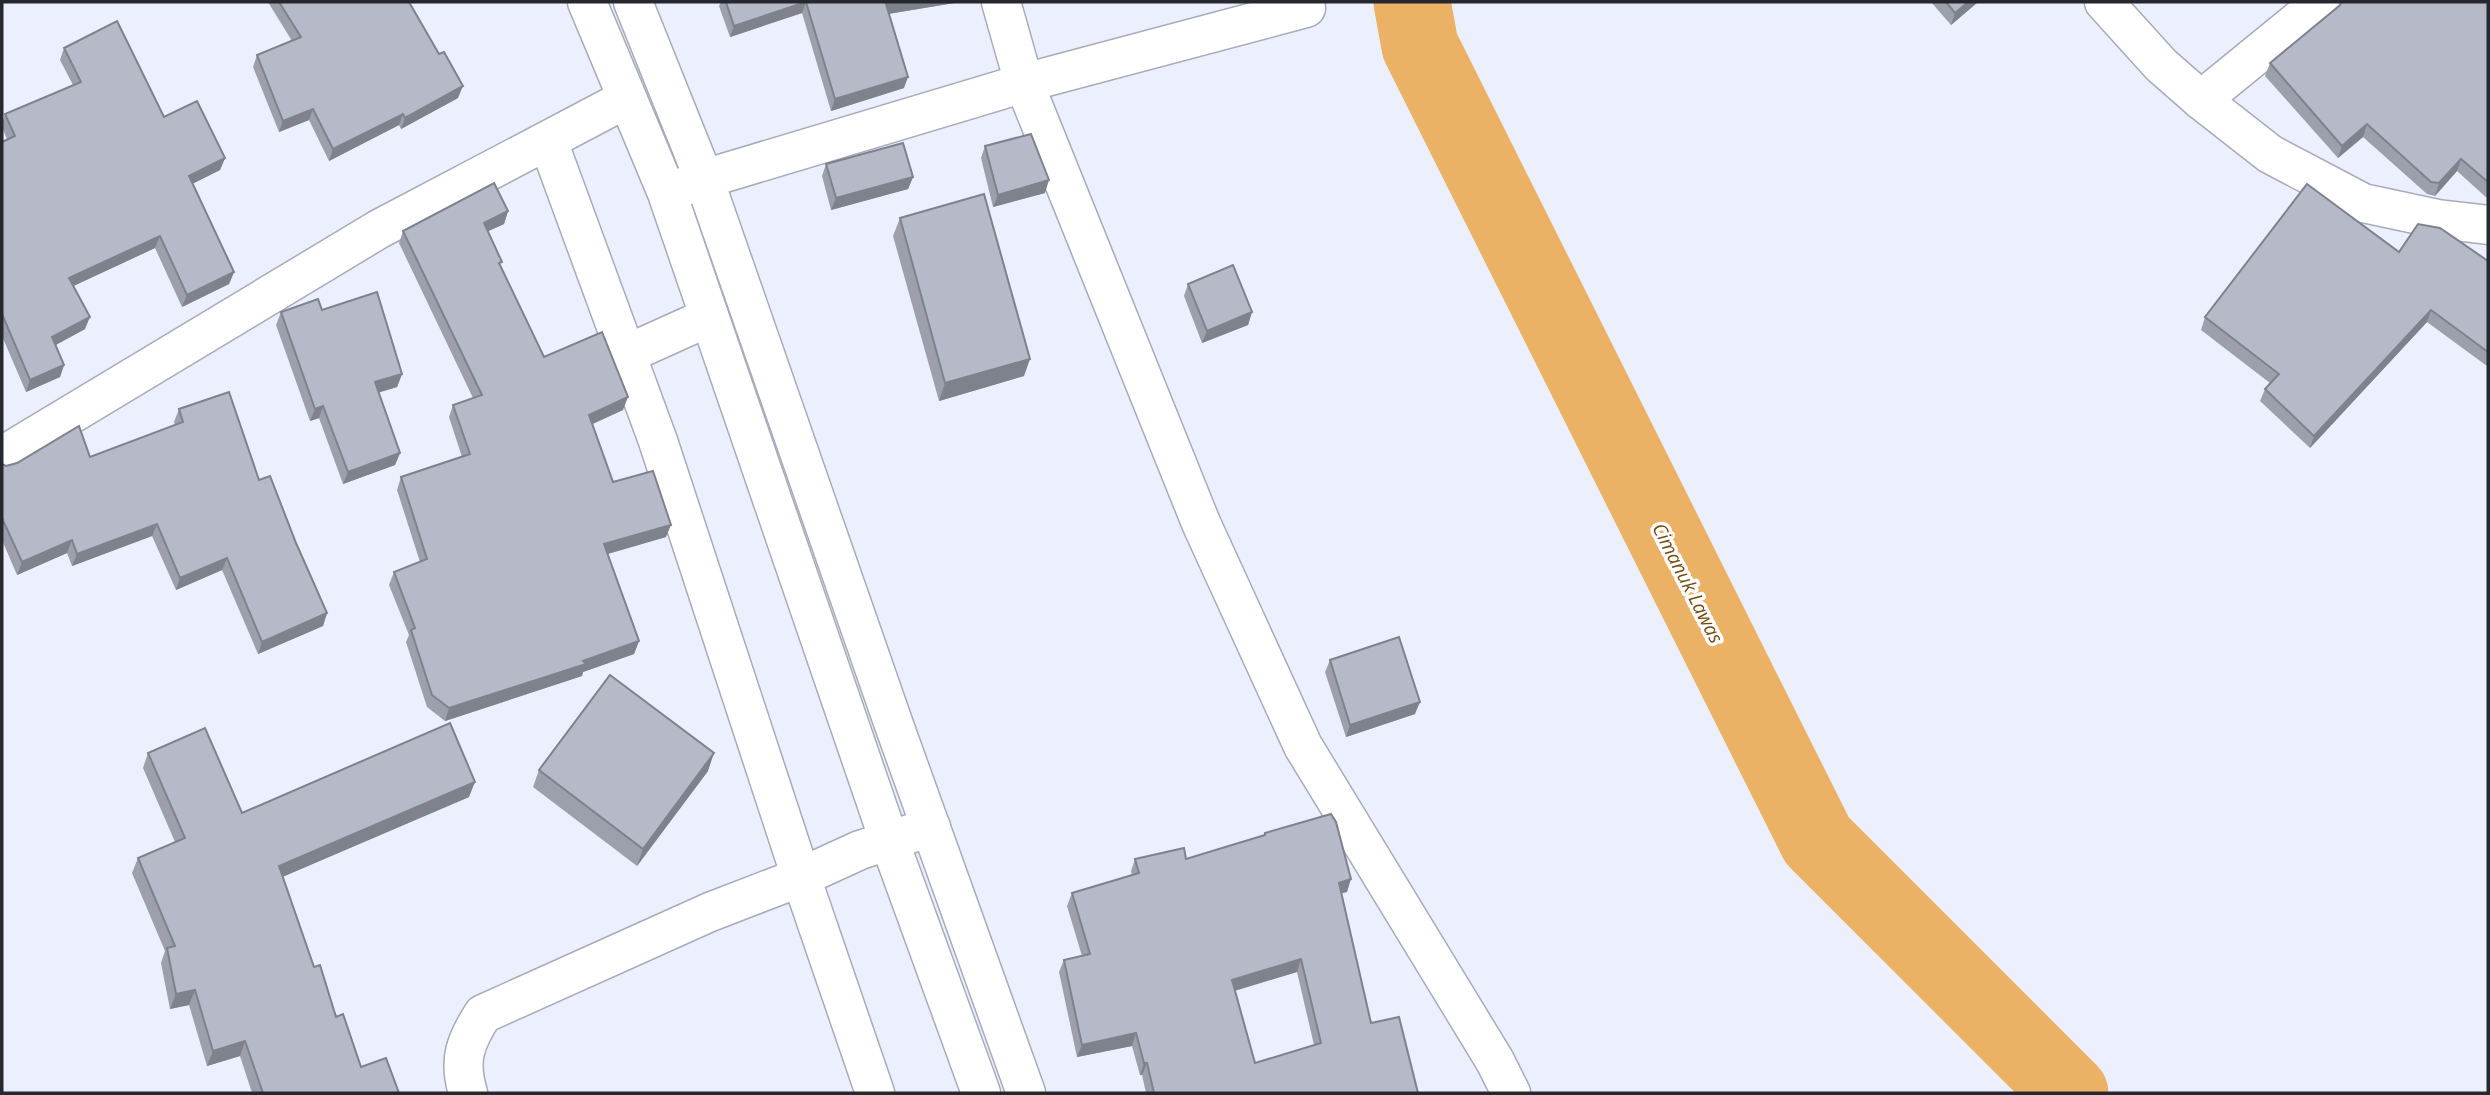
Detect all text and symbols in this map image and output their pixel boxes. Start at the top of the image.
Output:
water label: Cimanuk Lawas [1647,518,1729,648]

